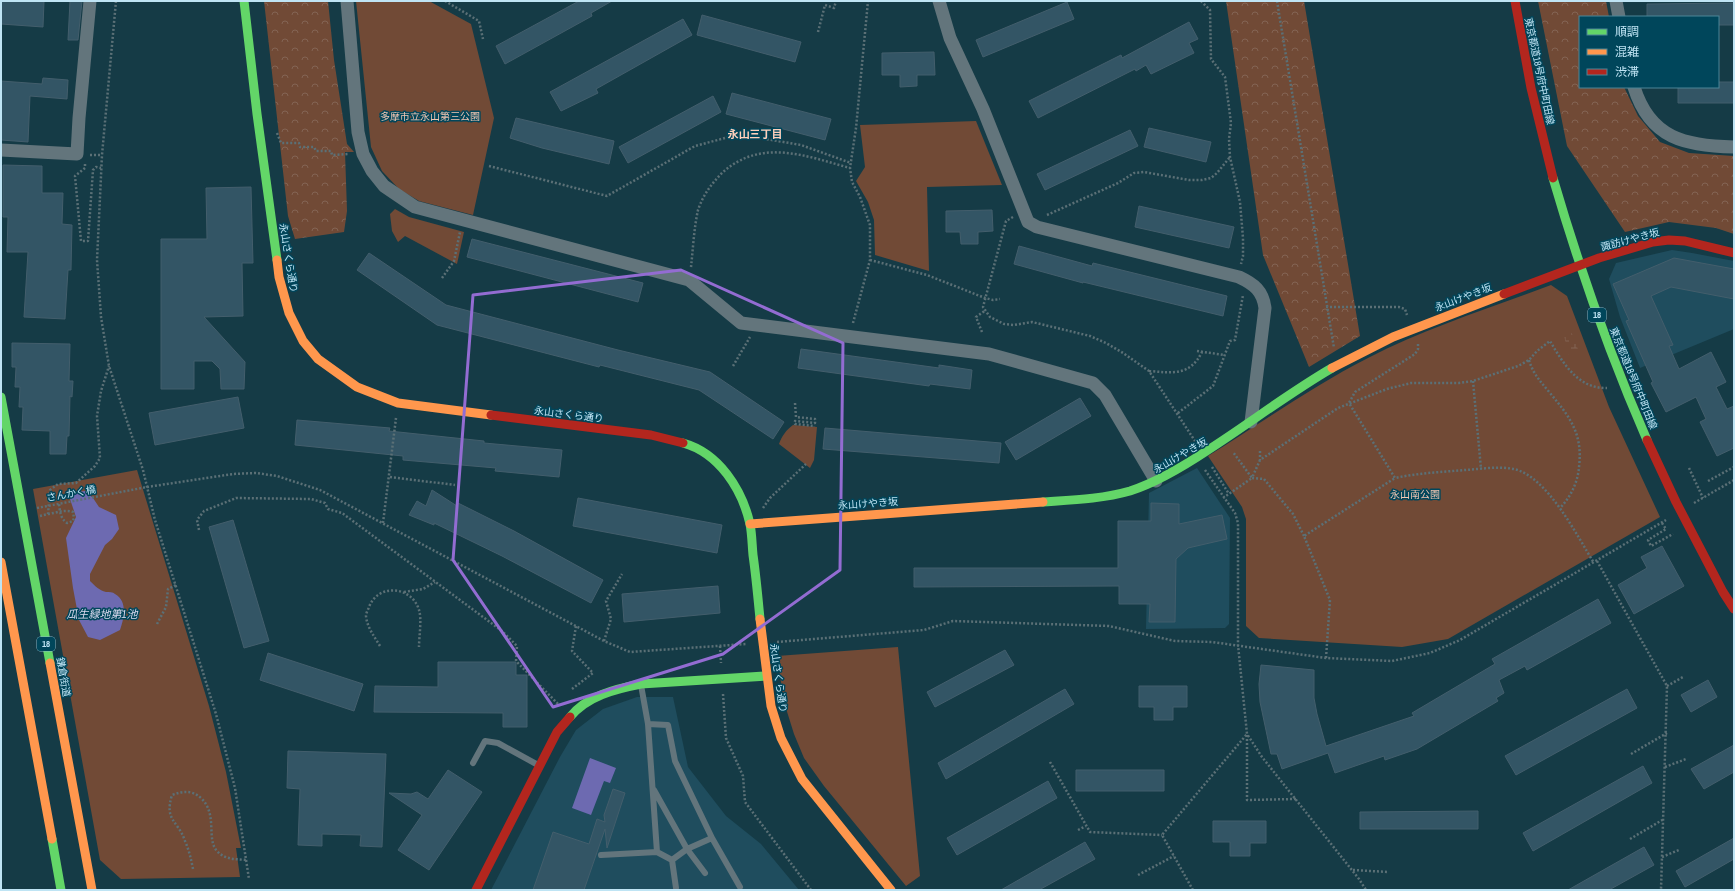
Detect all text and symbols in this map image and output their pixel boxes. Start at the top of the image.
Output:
street label: 東京都道18号府中町田線 [1522,16,1557,126]
legend [1579,16,1719,88]
text: 順調 [1615,24,1639,40]
text: 混雑 [1615,44,1639,60]
text: 渋滞 [1615,64,1639,80]
park label: 多摩市立永山第三公園 [380,110,480,123]
district label: 永山三丁目 [728,127,783,141]
street label: 永山さくら通り [277,222,300,294]
street label: 諏訪けやき坂 [1599,225,1661,254]
street label: 永山けやき坂 [1433,281,1494,314]
road number: 18 [1588,308,1606,322]
street label: 東京都道18号府中町田線 [1607,325,1660,431]
street label: 永山さくら通り [533,404,604,425]
street label: 永山けやき坂 [1151,435,1209,476]
street label: さんかく橋 [45,483,97,504]
park label: 永山南公園 [1390,488,1440,501]
street label: 永山けやき坂 [838,495,898,512]
water label: 瓜生緑地第1池 [66,607,139,621]
road number: 18 [37,637,55,651]
street label: 永山さくら通り [767,643,790,714]
street label: 鎌倉街道 [54,656,73,698]

